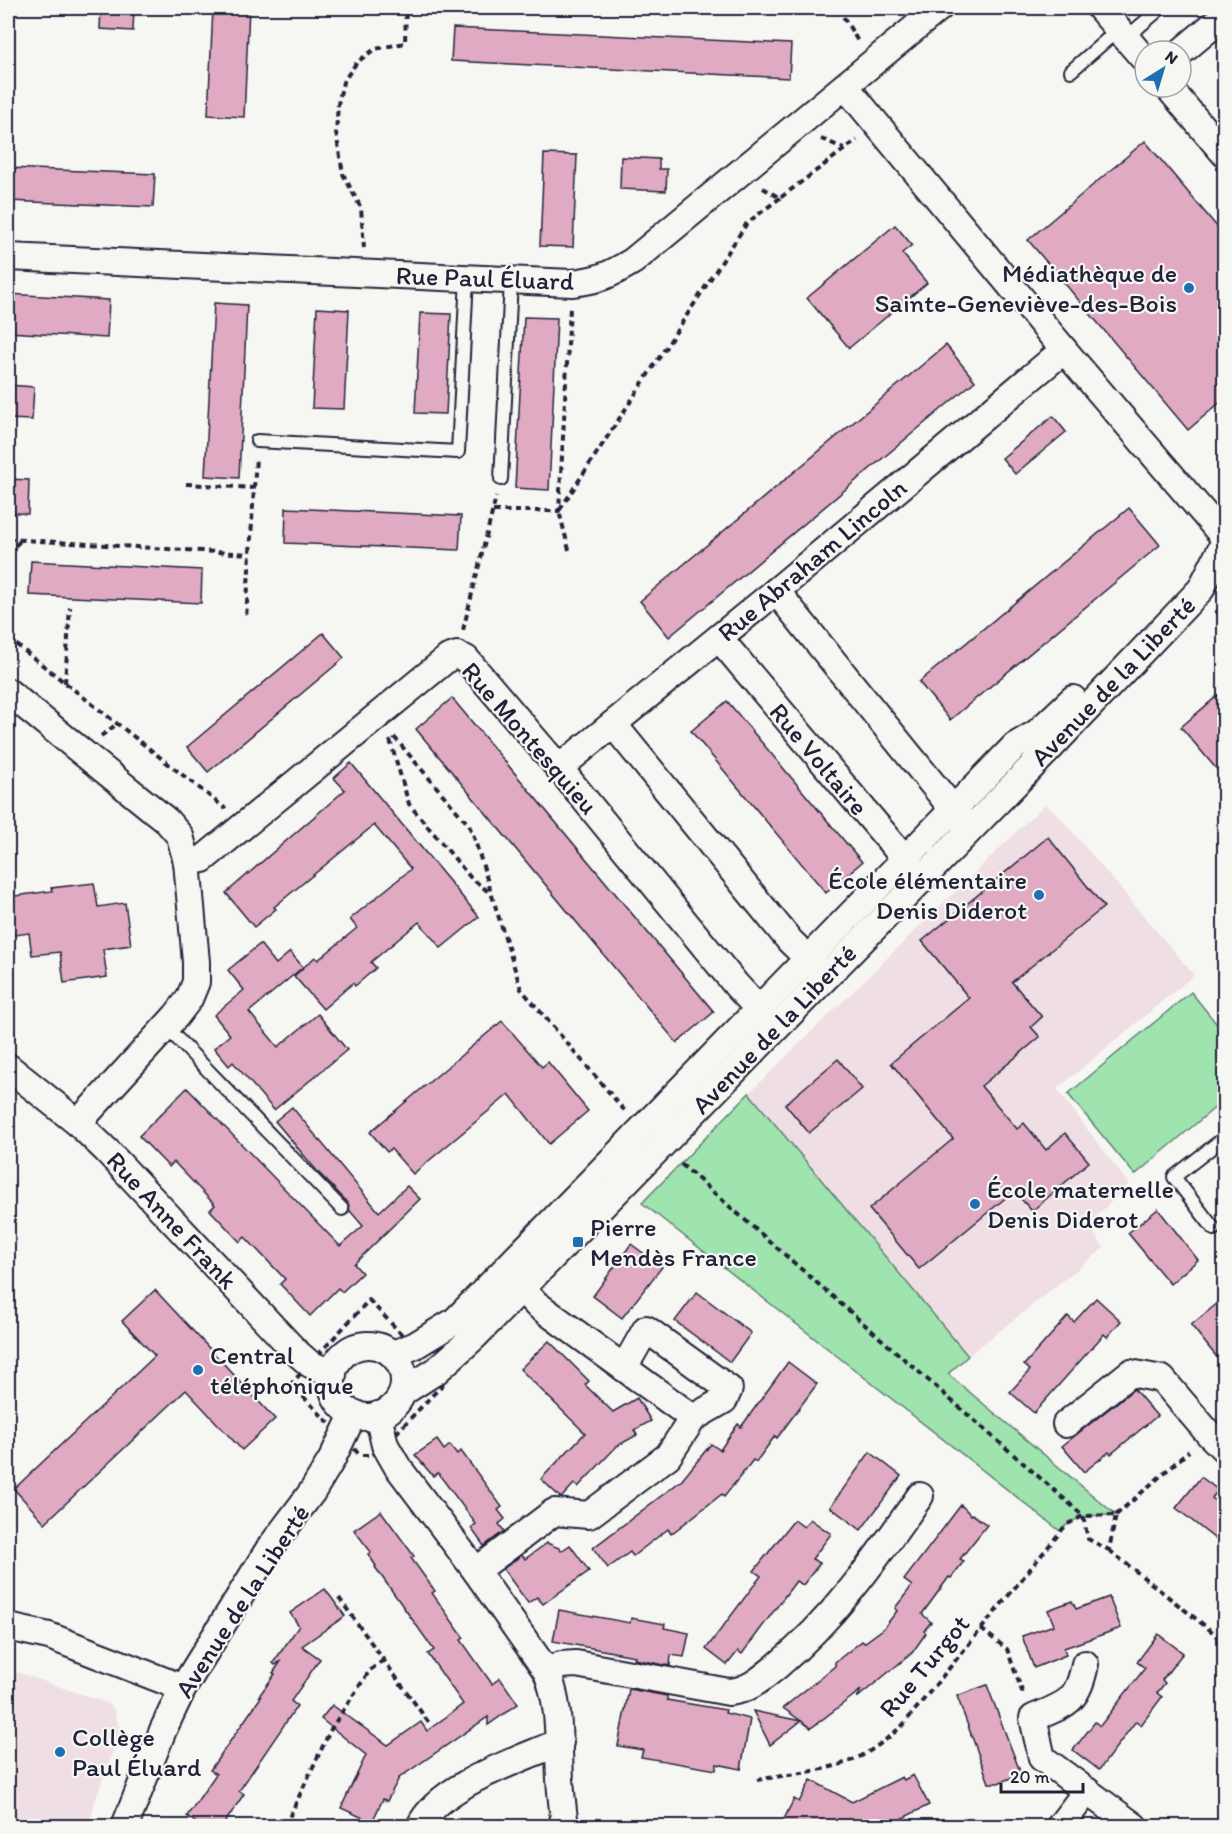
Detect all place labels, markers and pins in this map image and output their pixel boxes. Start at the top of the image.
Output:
place label: Médiathèque de Sainte-Geneviève-des-Bois [875,257,1177,319]
marker: Médiathèque de Sainte-Geneviève-des-Bois [1182,281,1196,295]
place label: École élémentaire Denis Diderot [828,864,1027,926]
marker: École élémentaire Denis Diderot [1032,888,1046,902]
place label: École maternelle Denis Diderot [987,1173,1174,1235]
marker: École maternelle Denis Diderot [968,1197,982,1211]
place label: Pierre Mendès France [590,1211,757,1273]
marker: Pierre Mendès France [571,1235,585,1249]
place label: Central téléphonique [210,1339,354,1401]
marker: Central téléphonique [191,1363,205,1377]
place label: Collège Paul Éluard [72,1721,202,1783]
marker: Collège Paul Éluard [53,1745,67,1759]

